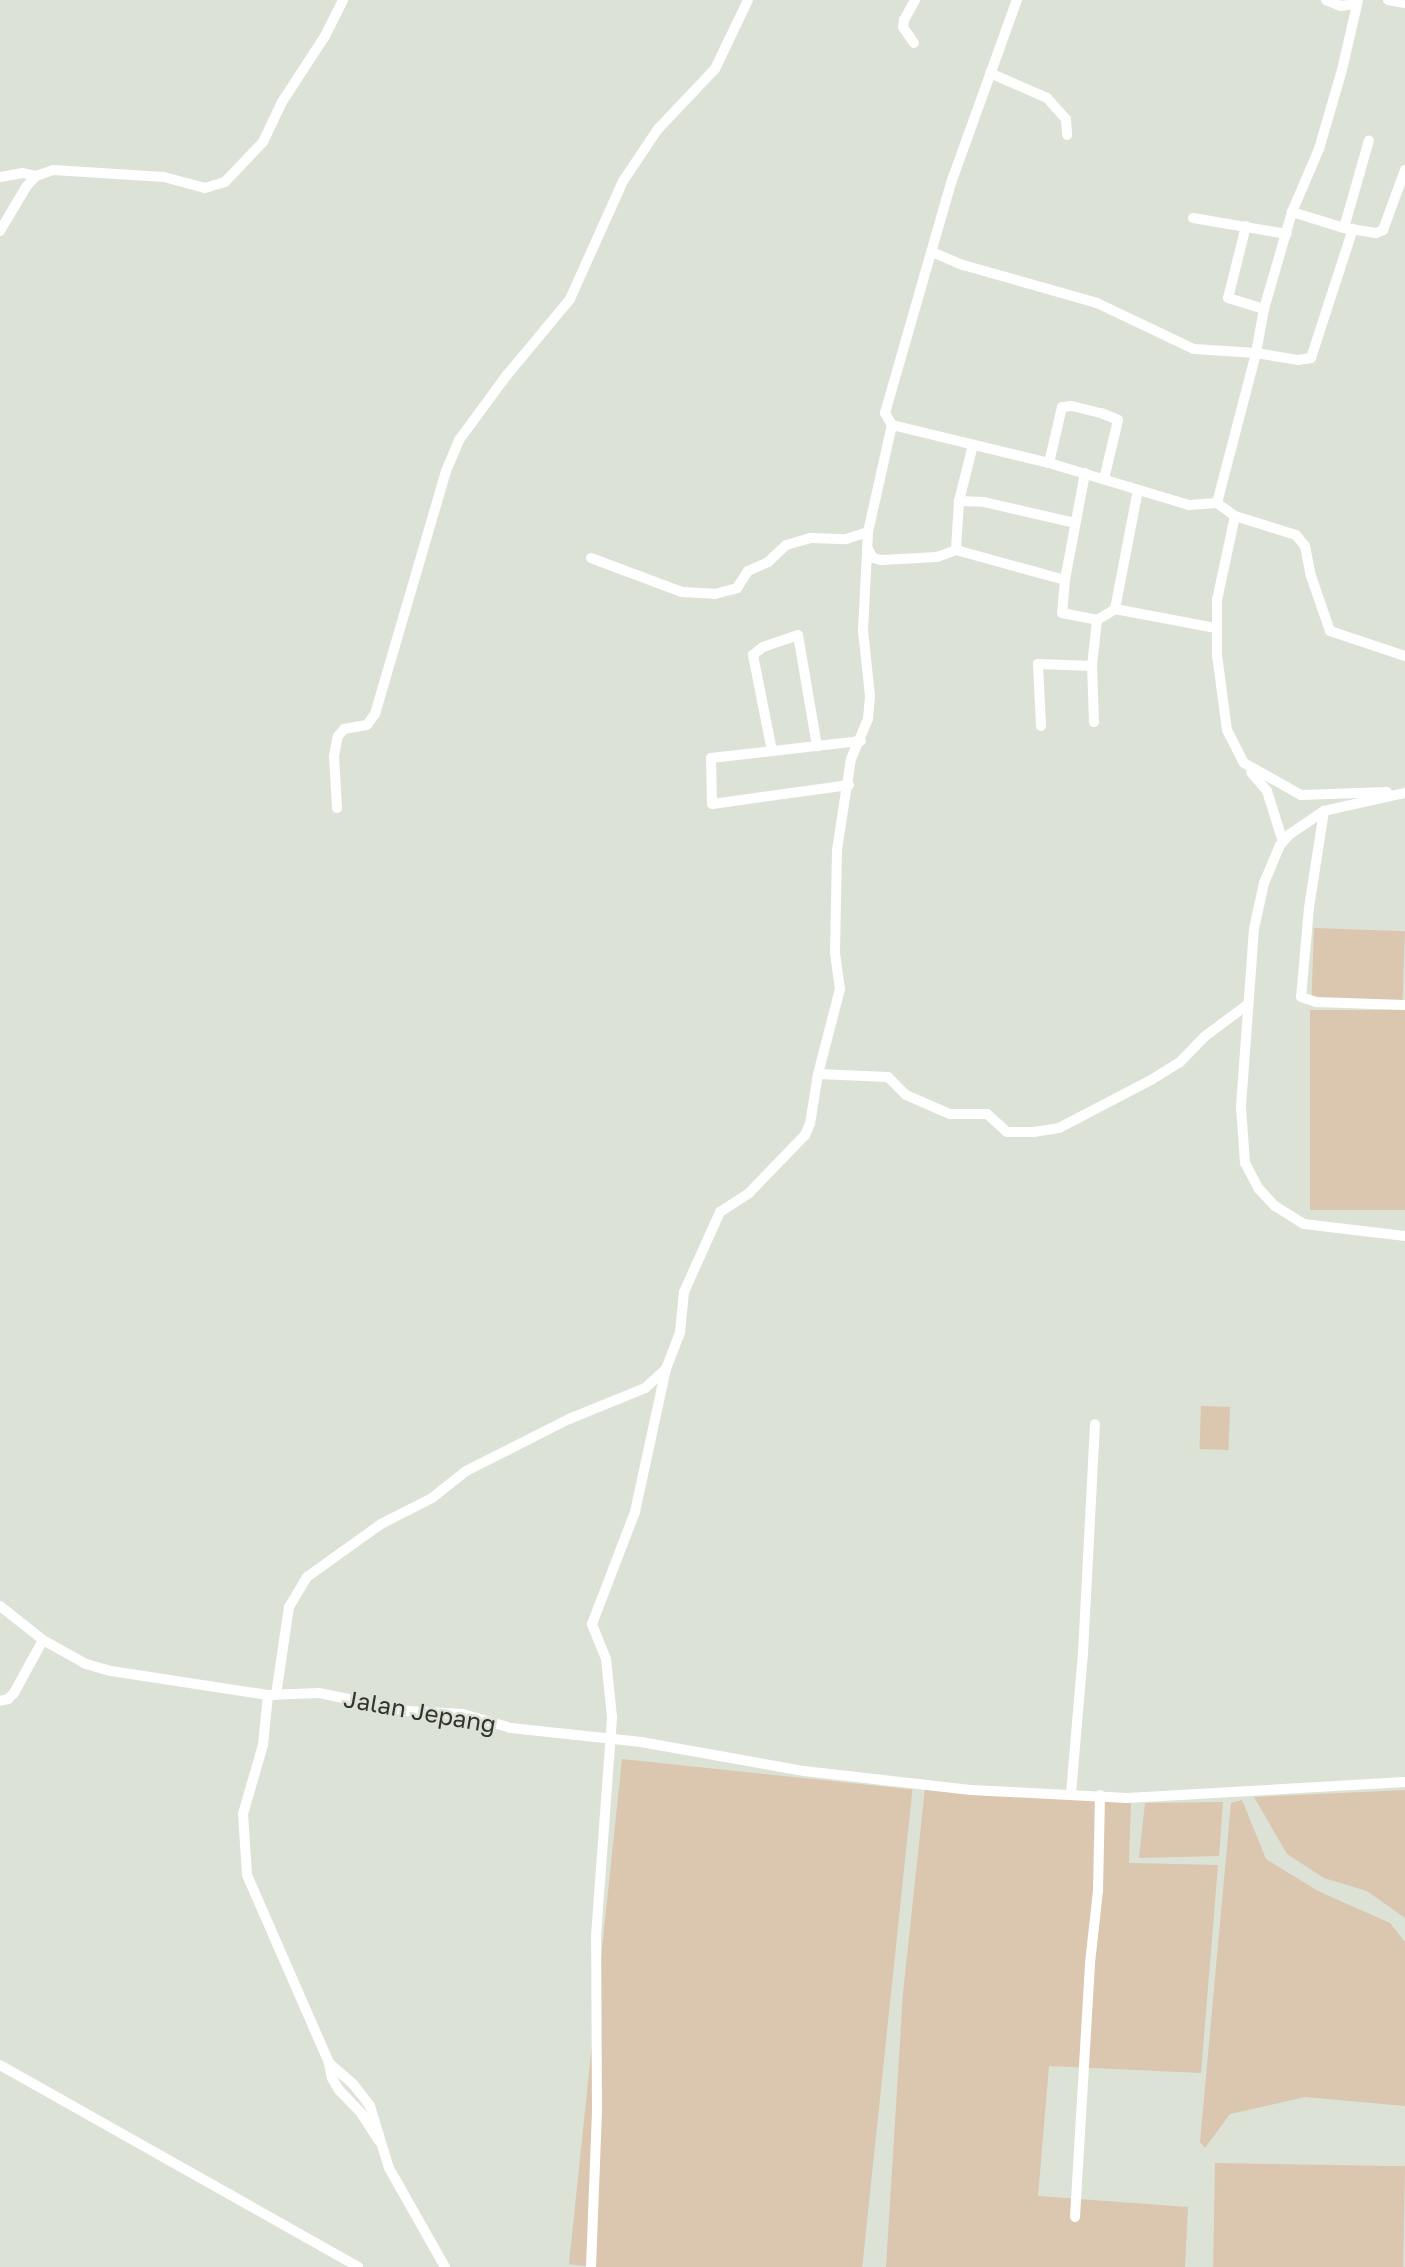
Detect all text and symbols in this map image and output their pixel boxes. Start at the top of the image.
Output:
street label: Jalan Jepang [342,1683,498,1739]

